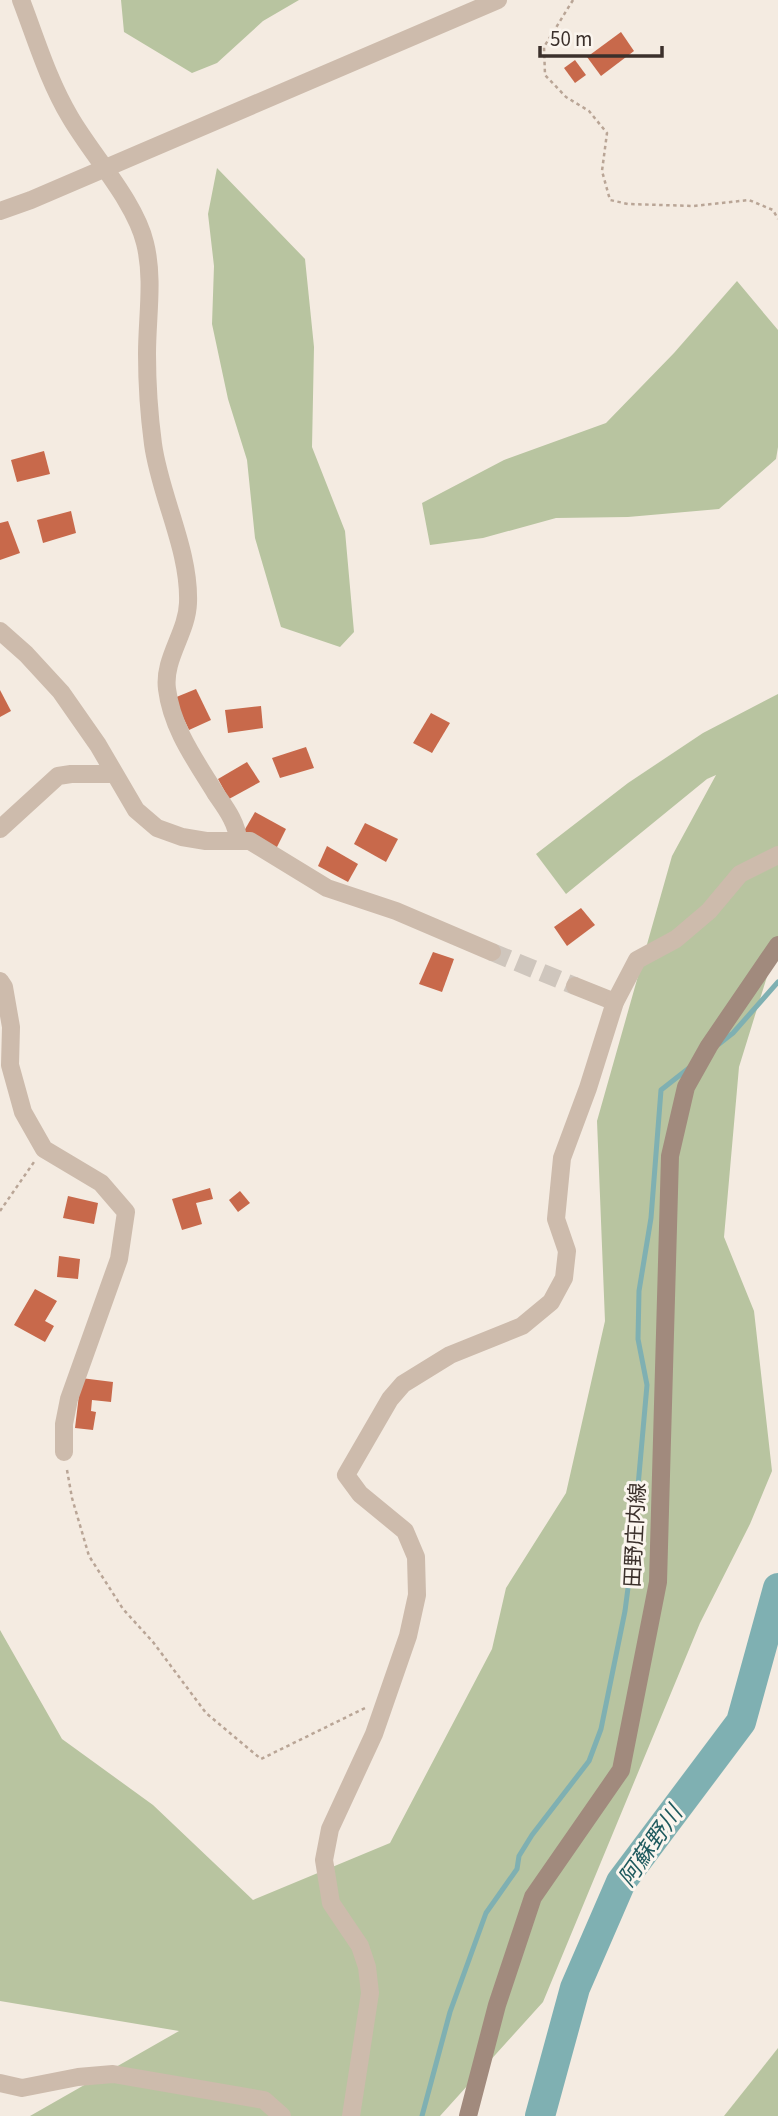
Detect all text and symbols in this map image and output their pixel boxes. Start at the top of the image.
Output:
scale bar [540,14,662,58]
text: 50 m [550,24,592,54]
street label: 田野庄内線 [617,1482,653,1588]
water label: 阿蘇野川 [611,1797,692,1893]

